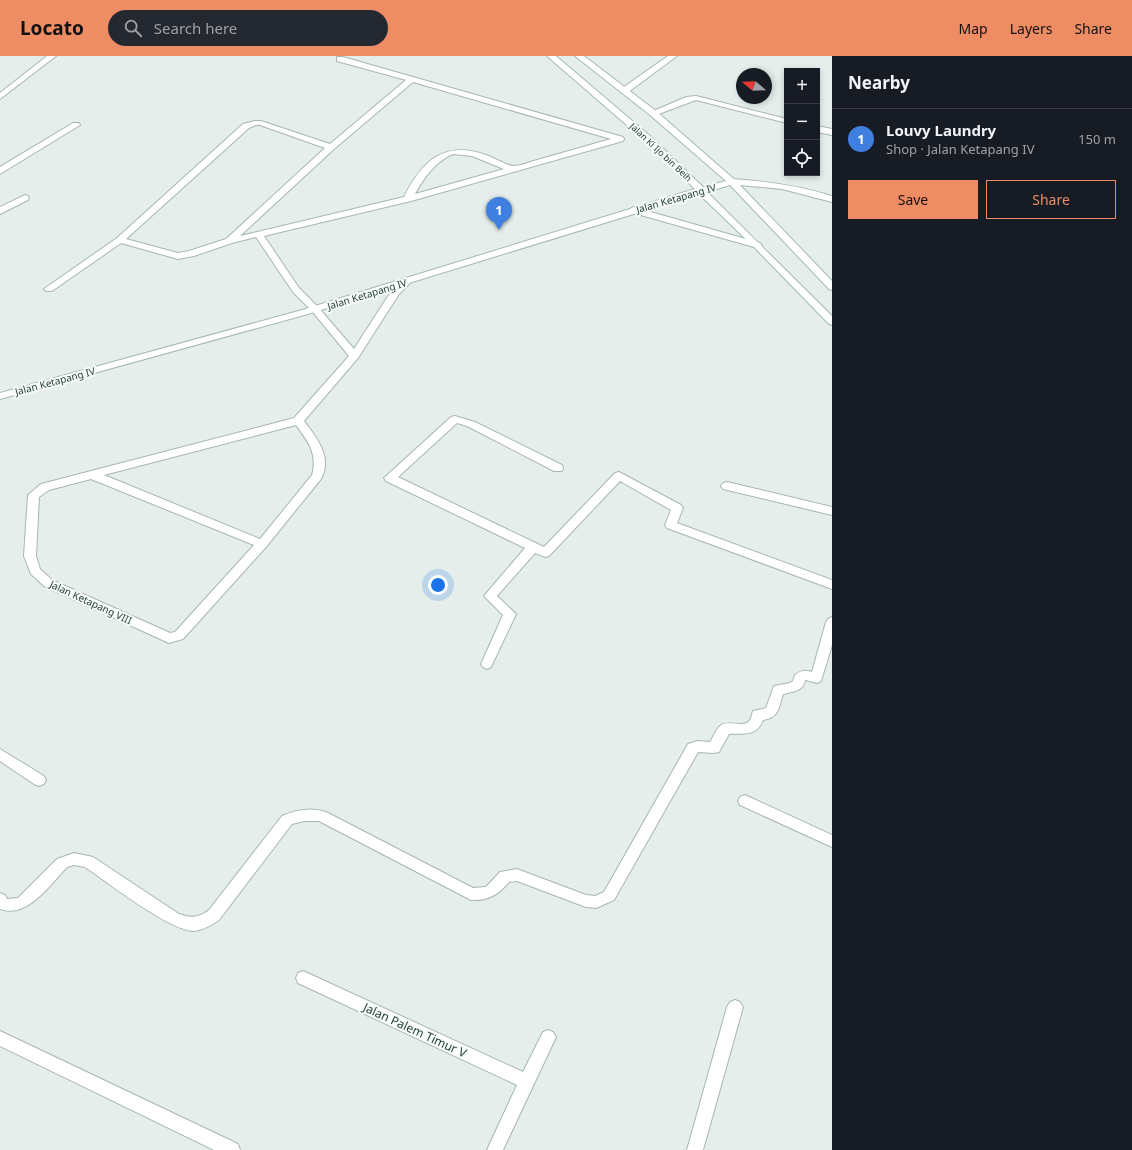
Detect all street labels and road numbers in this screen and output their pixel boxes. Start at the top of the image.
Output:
street label: Jalan Ki Ijo bin Beih [626,119,695,184]
street label: Jalan Ketapang IV [633,180,718,216]
street label: Jalan Ketapang IV [325,275,408,313]
street label: Jalan Ketapang IV [12,364,97,399]
street label: Jalan Ketapang VIII [47,576,134,627]
street label: Jalan Palem Timur V [360,998,470,1062]

